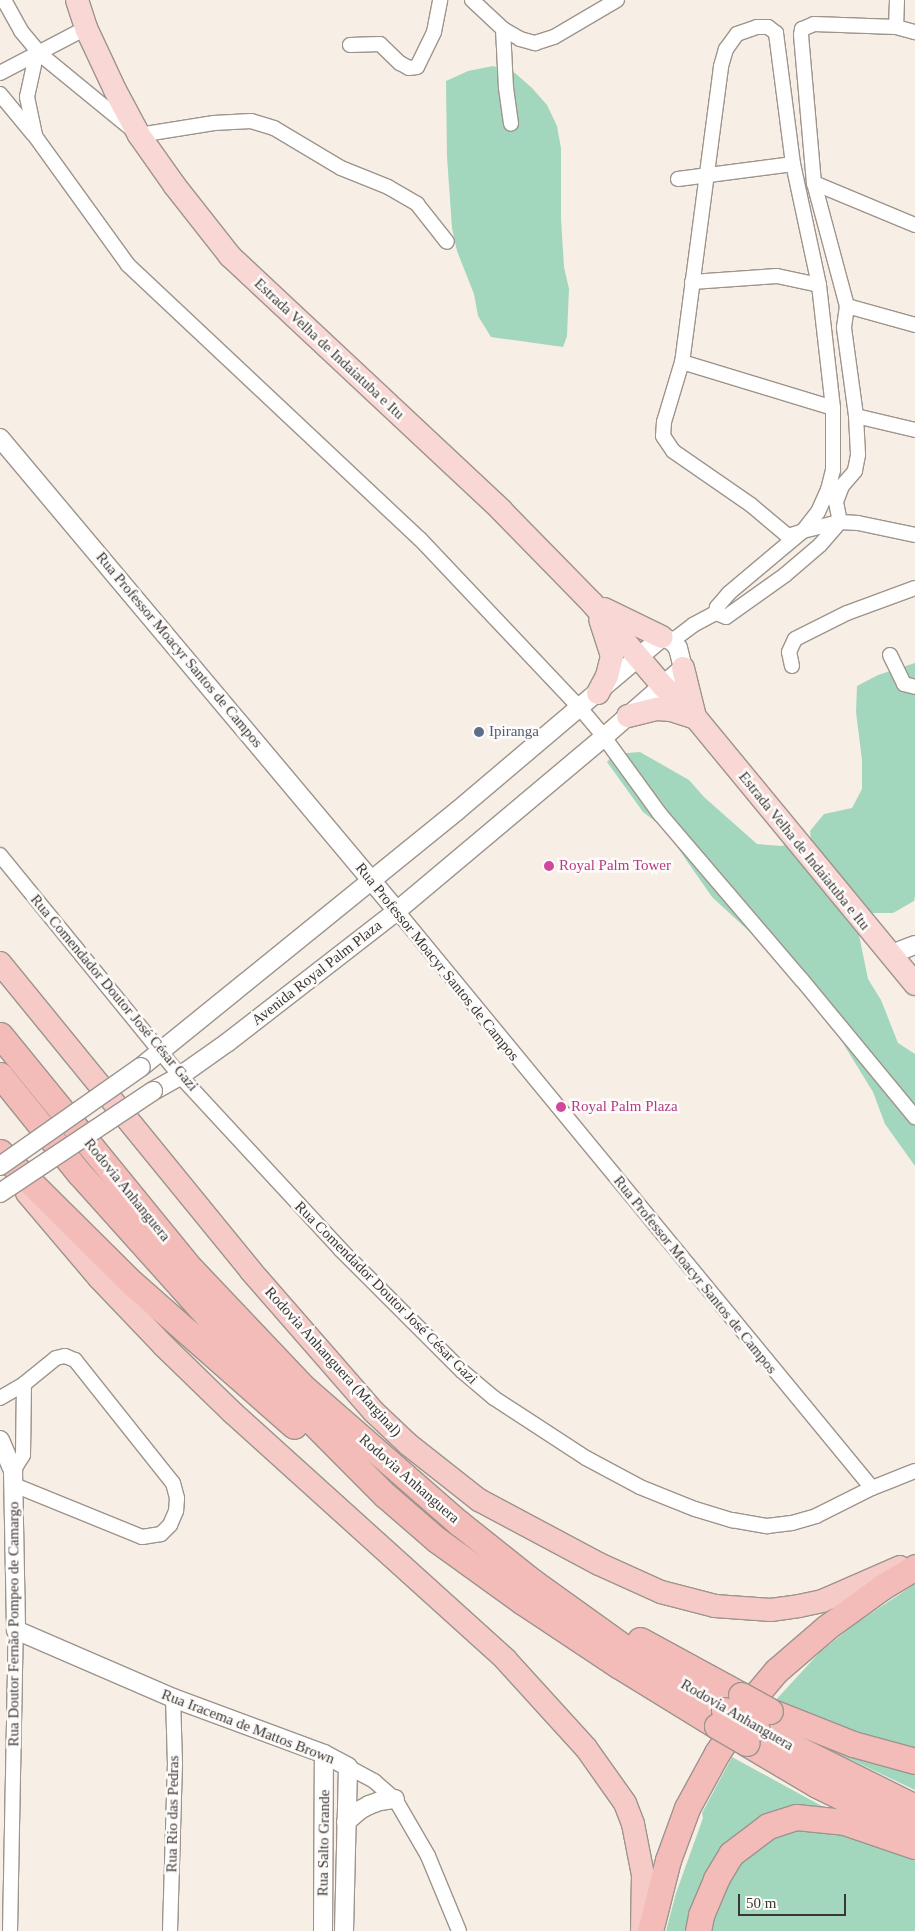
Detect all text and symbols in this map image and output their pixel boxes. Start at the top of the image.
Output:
street label: Estrada Velha de Indaiatuba e Itu [250,275,408,423]
street label: Rua Professor Moacyr Santos de Campos [92,549,266,751]
place label: Ipiranga [489,723,539,741]
marker: Ipiranga [473,726,485,738]
street label: Estrada Velha de Indaiatuba e Itu [734,768,874,934]
place label: Royal Palm Tower [559,857,671,875]
street label: Rua Professor Moacyr Santos de Campos [351,859,523,1065]
marker: Royal Palm Tower [543,860,555,872]
street label: Rua Comendador Doutor José César Gazi [26,891,202,1095]
street label: Avenida Royal Palm Plaza [248,917,386,1029]
place label: Royal Palm Plaza [571,1098,678,1116]
marker: Royal Palm Plaza [555,1101,567,1113]
street label: Rodovia Anhanguera [80,1135,174,1245]
street label: Rua Professor Moacyr Santos de Campos [609,1172,781,1378]
street label: Rua Comendador Doutor José César Gazi [291,1198,481,1388]
street label: Rodovia Anhanguera (Marginal) [261,1283,405,1441]
street label: Rodovia Anhanguera [355,1430,463,1528]
street label: Rua Doutor Fernão Pompeo de Camargo [5,1501,23,1747]
street label: Rodovia Anhanguera [677,1675,797,1755]
street label: Rua Iracema de Mattos Brown [159,1686,337,1768]
street label: Rua Rio das Pedras [163,1755,183,1873]
street label: Rua Salto Grande [314,1790,334,1896]
scale bar [740,1884,848,1916]
text: 50 m [746,1895,776,1911]

